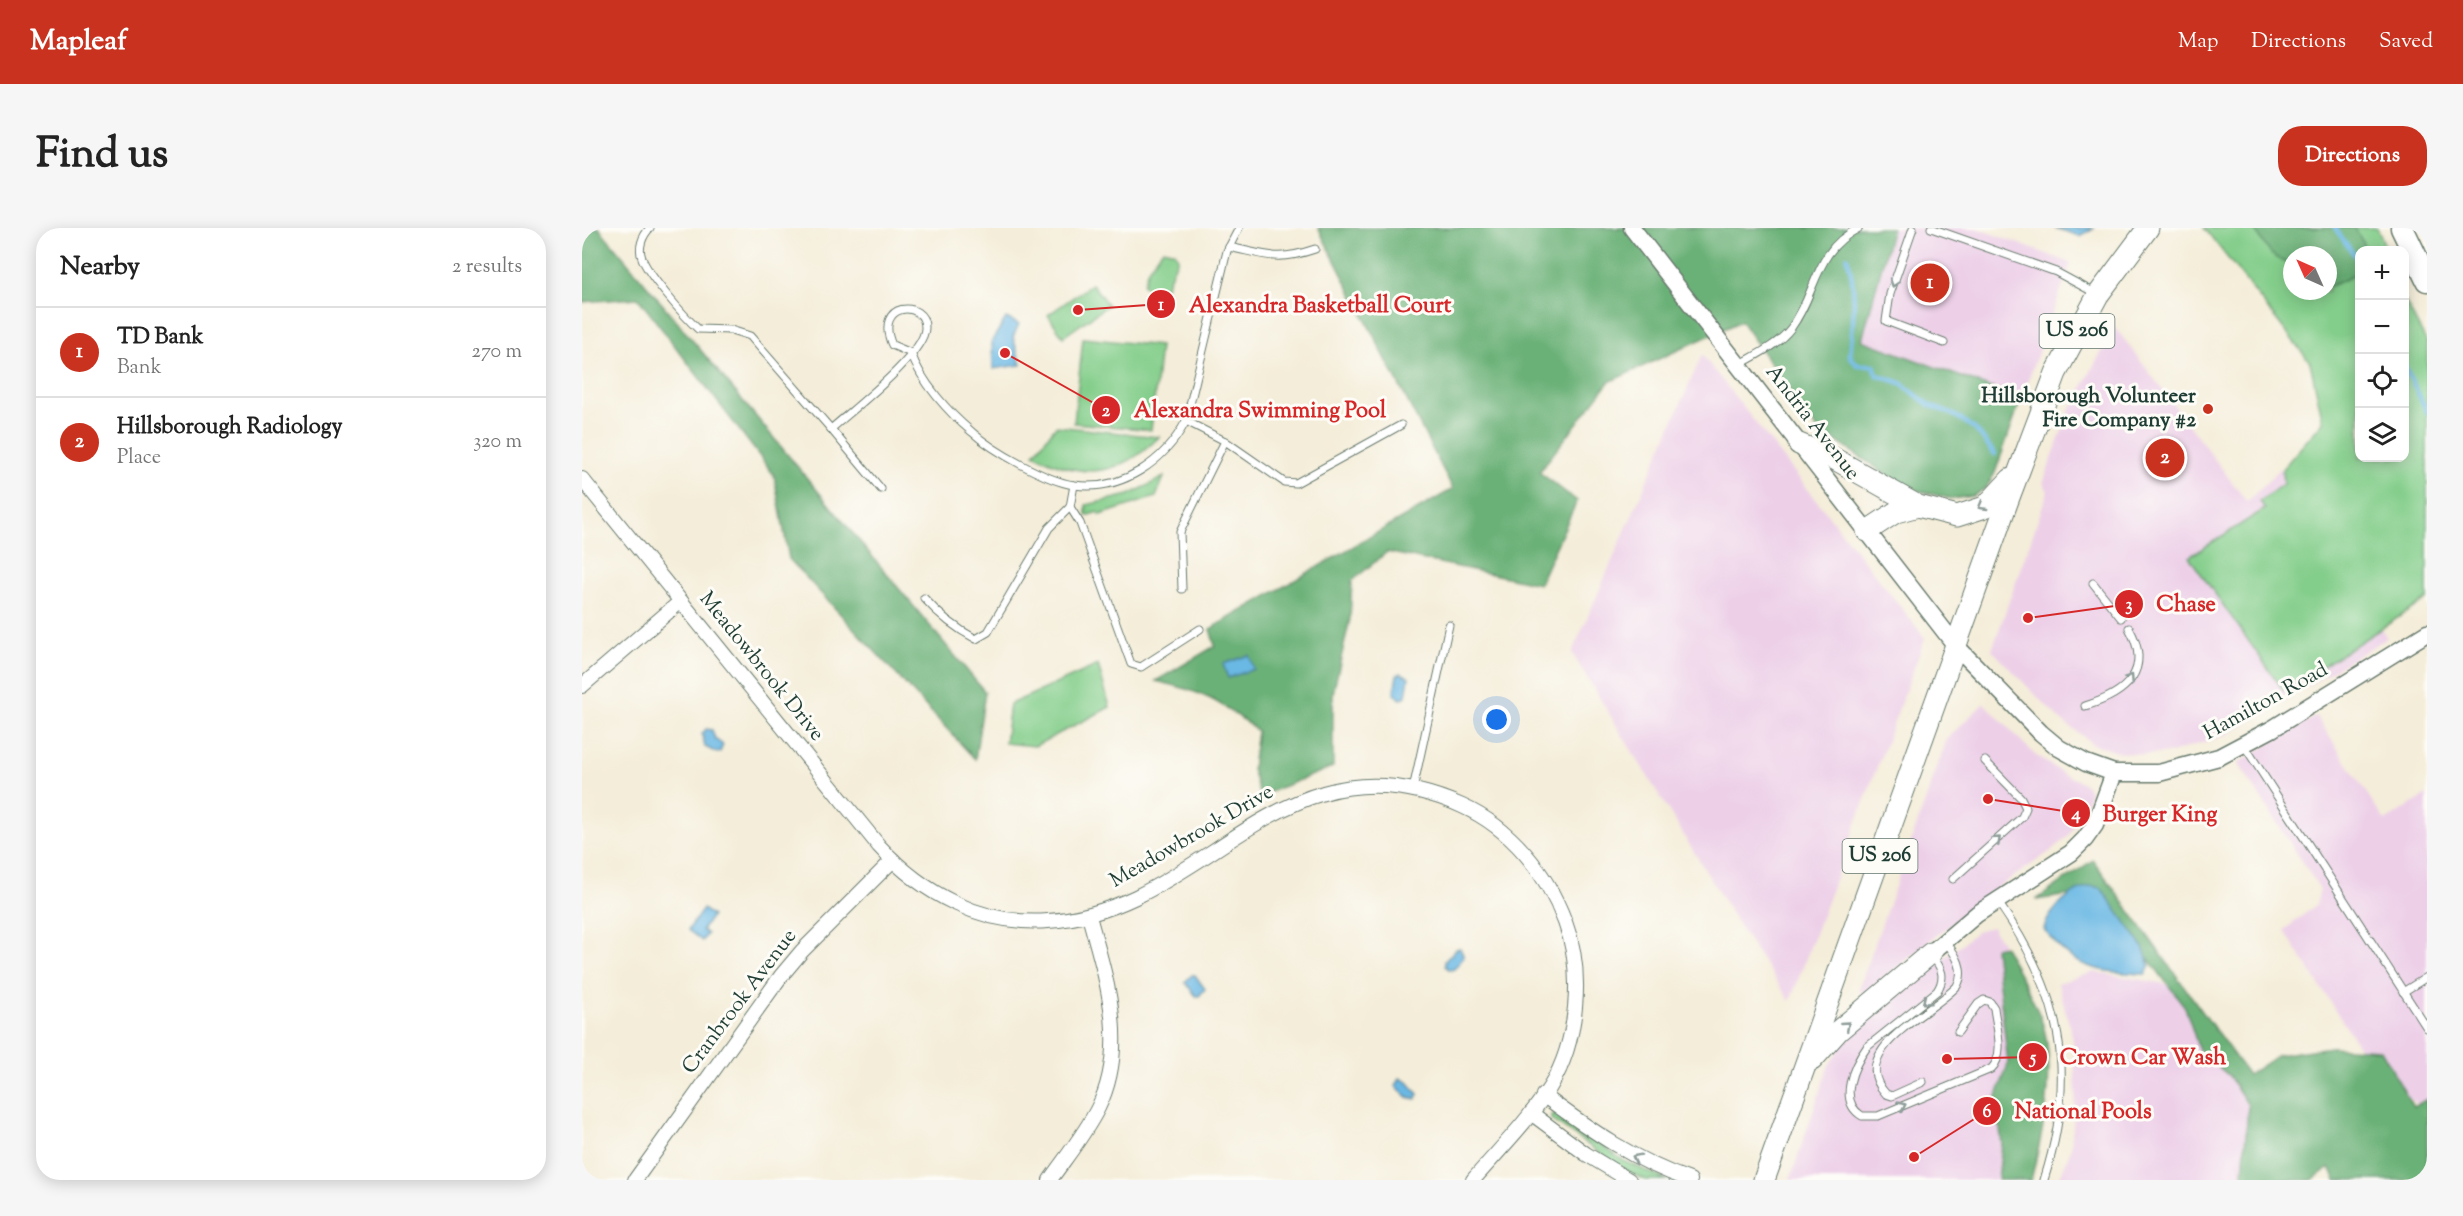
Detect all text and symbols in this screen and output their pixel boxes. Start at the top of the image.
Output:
text: Mapleaf [30,22,127,62]
text: Map [2178,27,2218,57]
text: Directions [2251,27,2346,57]
text: Saved [2379,27,2433,57]
text: Find us [36,126,168,186]
button: Directions [2278,126,2427,186]
north arrow [2283,246,2337,300]
map controls [2355,246,2409,462]
button: + [2355,246,2409,300]
text: Nearby [60,249,140,286]
text: 2 results [452,253,522,282]
pin: 1 [1910,260,1950,306]
one-way arrow [1888,277,1901,288]
callout: Alexandra Basketball Court [1146,284,1463,324]
text: Alexandra Basketball Court [1189,291,1452,323]
text: 1 [1158,293,1165,319]
button: − [2355,300,2409,354]
road number: US 206 [2040,314,2114,348]
text: TD Bank [117,322,204,354]
text: 1 [76,338,83,367]
text: 270 m [472,338,522,367]
text: Bank [117,354,162,383]
button: locate [2355,354,2409,408]
street label: Andria Avenue [1757,359,1867,487]
place label: Hillsborough Volunteer Fire Company #2 [1981,382,2196,436]
callout: Alexandra Swimming Pool [1091,390,1398,430]
text: Alexandra Swimming Pool [1134,396,1387,428]
text: 2 [1102,399,1111,425]
marker: Hillsborough Volunteer Fire Company #2 [2201,402,2215,416]
button: layers [2355,408,2409,462]
text: Hillsborough Radiology [117,412,342,444]
text: 2 [75,428,84,457]
text: 320 m [473,428,522,457]
pin: 2 [2146,436,2184,480]
text: Place [117,444,161,473]
one-way arrow [1978,499,1988,511]
callout: Chase [2114,584,2228,624]
street label: Meadowbrook Drive [691,586,831,748]
text: Chase [2156,590,2216,622]
text: 3 [2125,593,2133,619]
street label: Hamilton Road [2198,655,2334,749]
one-way arrow [2123,674,2134,685]
your location [1482,705,1511,734]
street label: Meadowbrook Drive [1104,778,1280,896]
callout: Burger King [2061,793,2229,833]
text: Burger King [2103,800,2217,832]
text: 4 [2070,802,2081,828]
one-way arrow [1990,836,2001,847]
road number: US 206 [1842,839,1918,873]
street label: Cranbrook Avenue [675,923,805,1081]
one-way arrow [1921,993,1932,1004]
one-way arrow [1839,1021,1849,1032]
callout: Crown Car Wash [2018,1037,2238,1077]
text: Crown Car Wash [2060,1043,2226,1075]
text: 5 [2028,1046,2037,1072]
callout: National Pools [1972,1091,2164,1131]
text: National Pools [2014,1097,2152,1129]
text: 6 [1983,1100,1992,1126]
one-way arrow [1896,1101,1907,1113]
one-way arrow [1632,1154,1643,1165]

